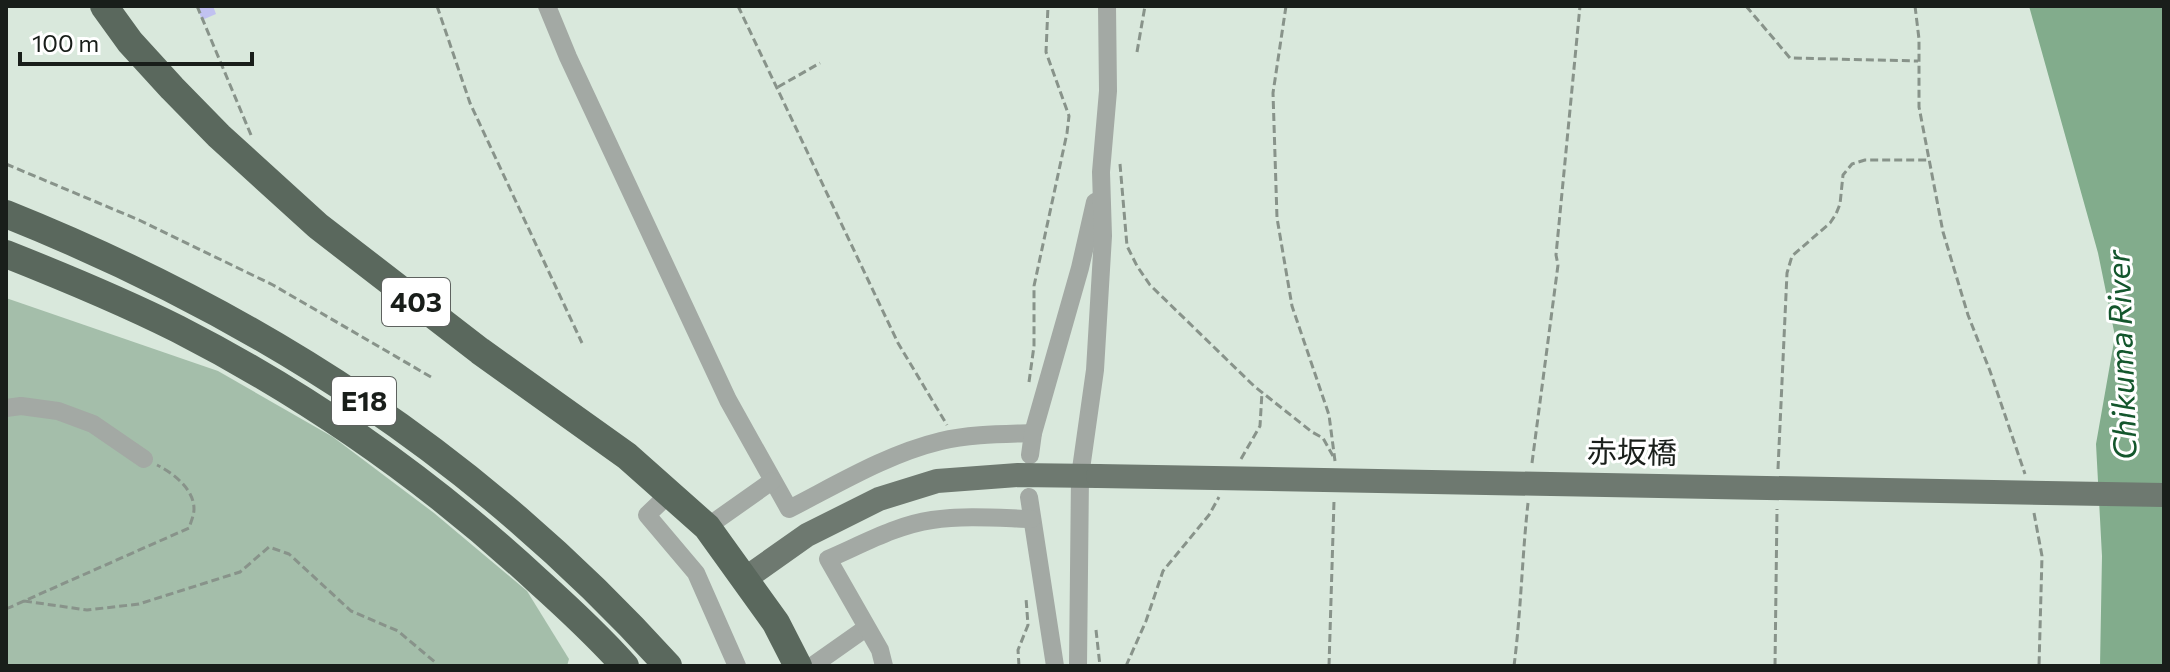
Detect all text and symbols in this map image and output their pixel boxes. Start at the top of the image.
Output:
scale bar [20,16,252,66]
text: 100 m [32,28,99,57]
water label: Chikuma River [2096,248,2144,461]
road number: 403 [382,278,450,326]
road number: E18 [332,377,396,425]
street label: 赤坂橋 [1587,431,1677,470]

